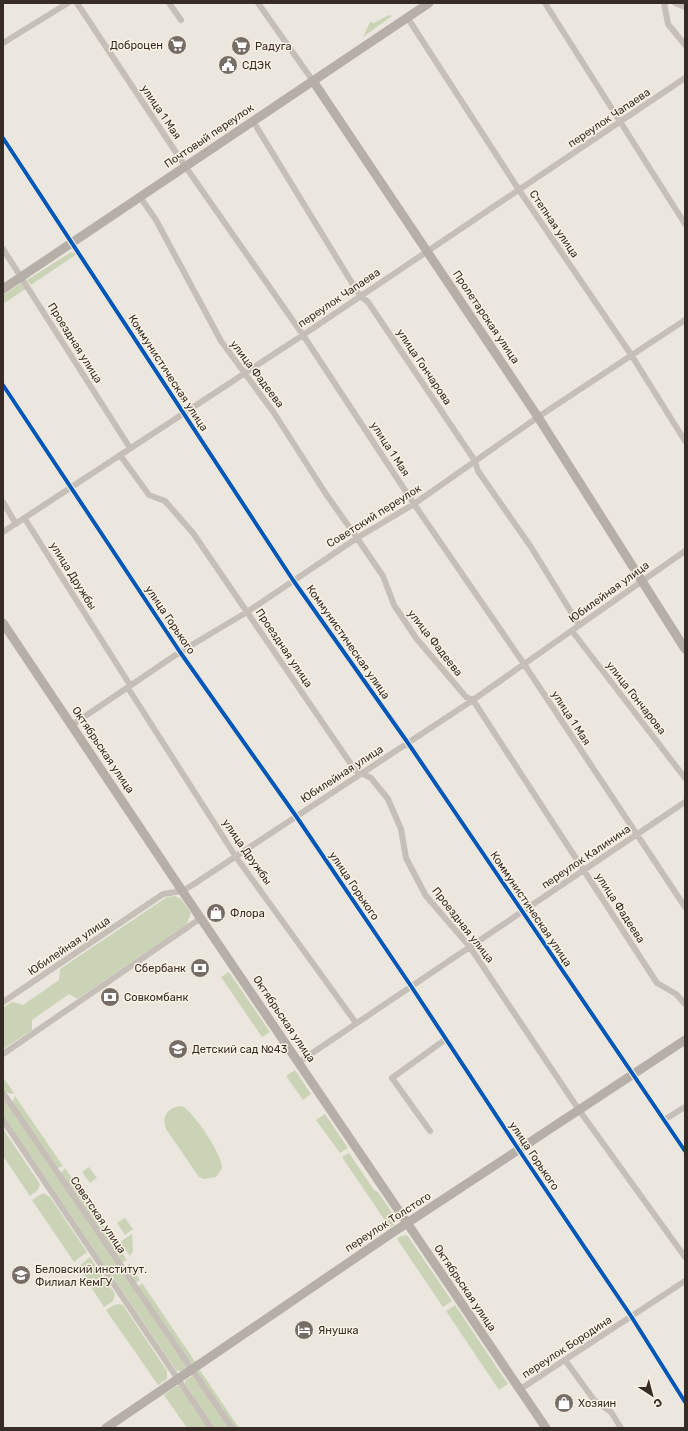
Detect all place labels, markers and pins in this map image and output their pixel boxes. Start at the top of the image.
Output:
supermarket icon: Доброцен [166,34,188,56]
supermarket icon: Радуга [230,35,252,57]
place label: Доброцен [110,39,163,52]
place label: Радуга [255,40,292,53]
public building icon: СДЭК [217,54,239,76]
place label: СДЭК [242,59,271,72]
shop icon: Флора [205,902,227,924]
place label: Флора [230,907,265,920]
bank icon: Сбербанк [189,957,211,979]
place label: Сбербанк [135,962,186,975]
bank icon: Совкомбанк [99,986,121,1008]
place label: Совкомбанк [124,991,188,1004]
school or university icon: Детский сад №43 [167,1038,189,1060]
place label: Детский сад №43 [192,1043,288,1056]
place label: Беловский институт. Филиал КемГУ [35,1263,147,1289]
school or university icon: Беловский институт. Филиал КемГУ [10,1264,32,1286]
hotel icon: Янушка [293,1319,315,1341]
place label: Янушка [318,1324,359,1337]
shop icon: Хозяин [553,1392,575,1414]
place label: Хозяин [578,1397,616,1410]

